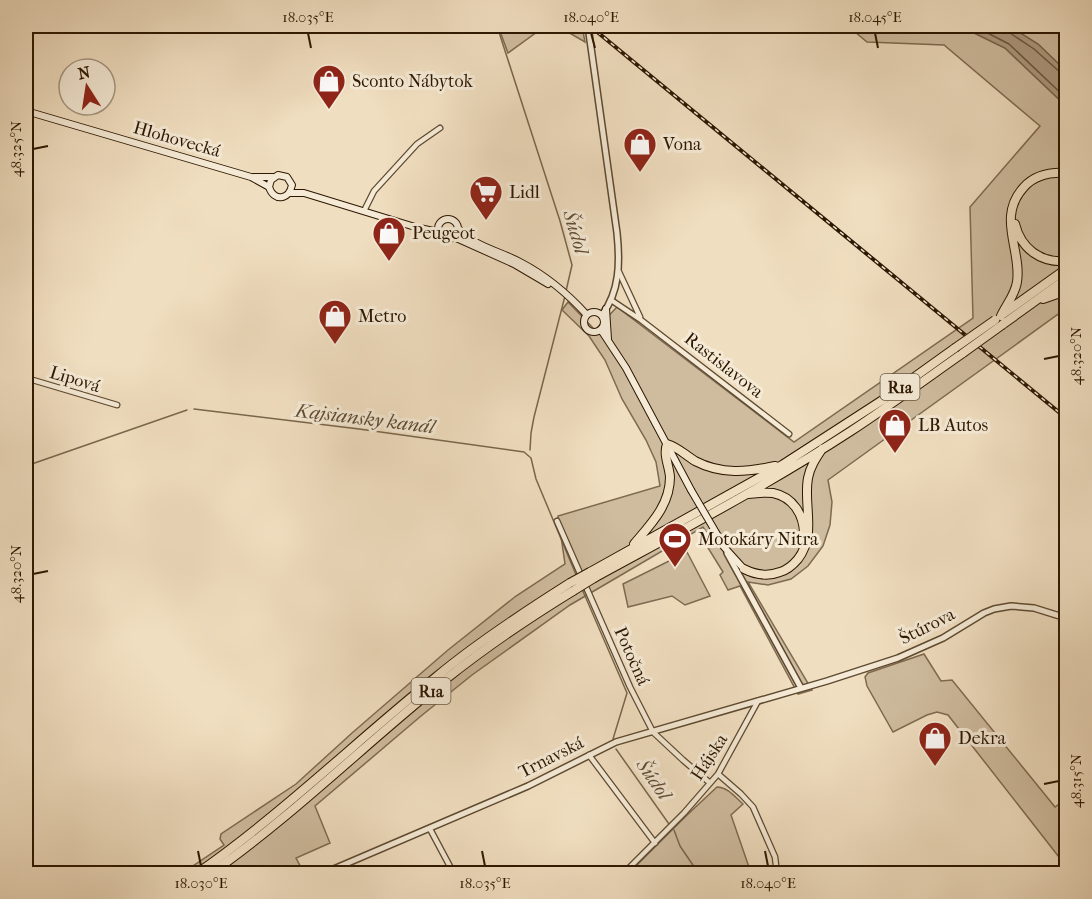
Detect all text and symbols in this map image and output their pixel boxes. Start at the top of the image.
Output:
text: 18.035°E [282,8,334,26]
text: 18.040°E [563,8,619,26]
text: 18.045°E [848,8,902,26]
north arrow [57,57,117,117]
text: N [76,62,93,83]
shop icon: Sconto Nábytok [311,63,347,110]
place label: Sconto Nábytok [352,71,473,92]
street label: Hlohovecká [131,117,224,162]
text: 48.325°N [7,120,25,177]
shop icon: Vona [622,126,658,173]
place label: Vona [662,134,702,155]
supermarket icon: Lidl [468,174,504,221]
place label: Lidl [509,182,540,203]
water label: Šúdol [558,206,596,259]
shop icon: Peugeot [371,215,407,262]
place label: Peugeot [412,223,476,244]
shop icon: Metro [317,298,353,345]
place label: Metro [358,306,406,327]
text: 48.320°N [1067,326,1085,385]
street label: Rastislavova [680,328,768,403]
street label: Lipová [47,362,103,397]
road number: R1a [880,374,920,400]
water label: Kajsiansky kanál [292,398,438,439]
shop icon: LB Autos [877,407,913,454]
place label: LB Autos [918,415,989,436]
sports icon: Motokáry Nitra [657,521,693,568]
place label: Motokáry Nitra [698,529,819,550]
text: 48.320°N [7,544,25,603]
street label: Štúrova [895,602,959,649]
street label: Potočná [609,624,654,689]
road number: R1a [412,678,450,704]
shop icon: Dekra [917,720,953,767]
place label: Dekra [958,728,1007,749]
street label: Hájska [687,729,733,785]
street label: Trnavská [515,732,588,783]
water label: Šúdol [631,753,679,806]
text: 48.315°N [1067,753,1085,808]
text: 18.030°E [174,874,228,892]
text: 18.035°E [459,874,511,892]
text: 18.040°E [740,874,796,892]

